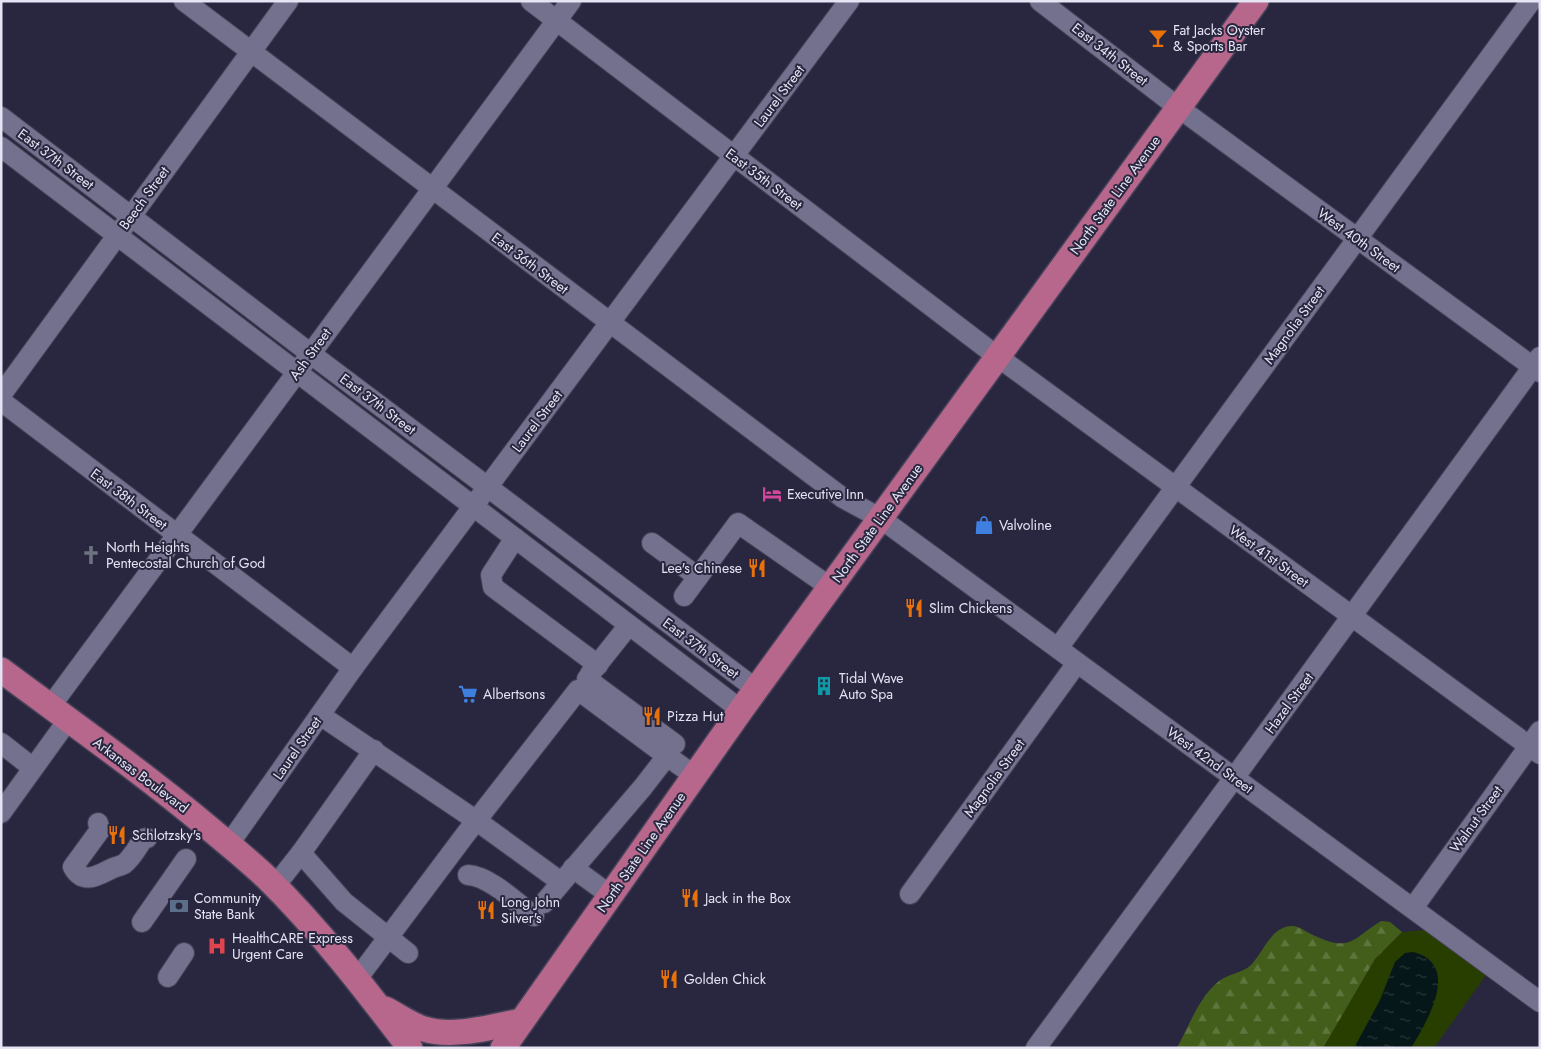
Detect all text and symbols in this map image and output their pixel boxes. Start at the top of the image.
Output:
street label: East 34th Street [1068,18,1153,91]
place label: Fat Jacks Oyster & Sports Bar [1173,20,1265,56]
bar icon: Fat Jacks Oyster & Sports Bar [1147,27,1169,49]
street label: Laurel Street [749,60,809,131]
street label: East 37th Street [14,124,99,195]
street label: North State Line Avenue [1065,131,1165,259]
street label: East 35th Street [721,143,807,215]
street label: Beech Street [114,162,174,234]
street label: West 40th Street [1313,203,1405,277]
street label: East 36th Street [487,227,573,299]
street label: Magnolia Street [1259,281,1330,368]
street label: Ash Street [284,323,336,384]
street label: East 37th Street [336,369,421,440]
street label: Laurel Street [507,385,567,456]
street label: North State Line Avenue [827,459,927,587]
street label: East 38th Street [87,464,172,535]
hotel icon: Executive Inn [761,483,783,505]
place label: Executive Inn [787,484,864,504]
shop icon: Valvoline [973,514,995,536]
place label: Valvoline [999,515,1052,535]
street label: West 41st Street [1225,520,1314,592]
place label: North Heights Pentecostal Church of God [106,537,265,573]
church icon: North Heights Pentecostal Church of God [80,544,102,566]
restaurant icon: Lee's Chinese [746,557,768,579]
place label: Lee's Chinese [661,558,742,578]
restaurant icon: Slim Chickens [903,597,925,619]
place label: Slim Chickens [929,598,1012,618]
street label: East 37th Street [659,613,744,684]
place label: Tidal Wave Auto Spa [839,668,904,704]
street label: Hazel Street [1260,668,1318,738]
building icon: Tidal Wave Auto Spa [813,675,835,697]
supermarket icon: Albertsons [457,683,479,705]
place label: Albertsons [483,684,545,704]
restaurant icon: Pizza Hut [641,705,663,727]
place label: Pizza Hut [667,706,724,726]
street label: Laurel Street [268,712,326,784]
street label: West 42nd Street [1163,722,1258,799]
street label: Arkansas Boulevard [89,732,193,818]
street label: Magnolia Street [959,734,1030,821]
street label: Walnut Street [1445,781,1507,856]
street label: North State Line Avenue [592,788,690,916]
restaurant icon: Schlotzsky's [106,824,128,846]
place label: Schlotzsky's [132,825,201,845]
restaurant icon: Jack in the Box [679,887,701,909]
place label: Community State Bank [194,888,262,924]
place label: Jack in the Box [703,888,791,908]
place label: Long John Silver's [501,892,560,928]
bank icon: Community State Bank [168,895,190,917]
restaurant icon: Long John Silver's [475,899,497,921]
place label: HealthCARE Express Urgent Care [232,928,353,964]
hospital icon: HealthCARE Express Urgent Care [206,935,228,957]
restaurant icon: Golden Chick [658,968,680,990]
place label: Golden Chick [684,969,767,989]

